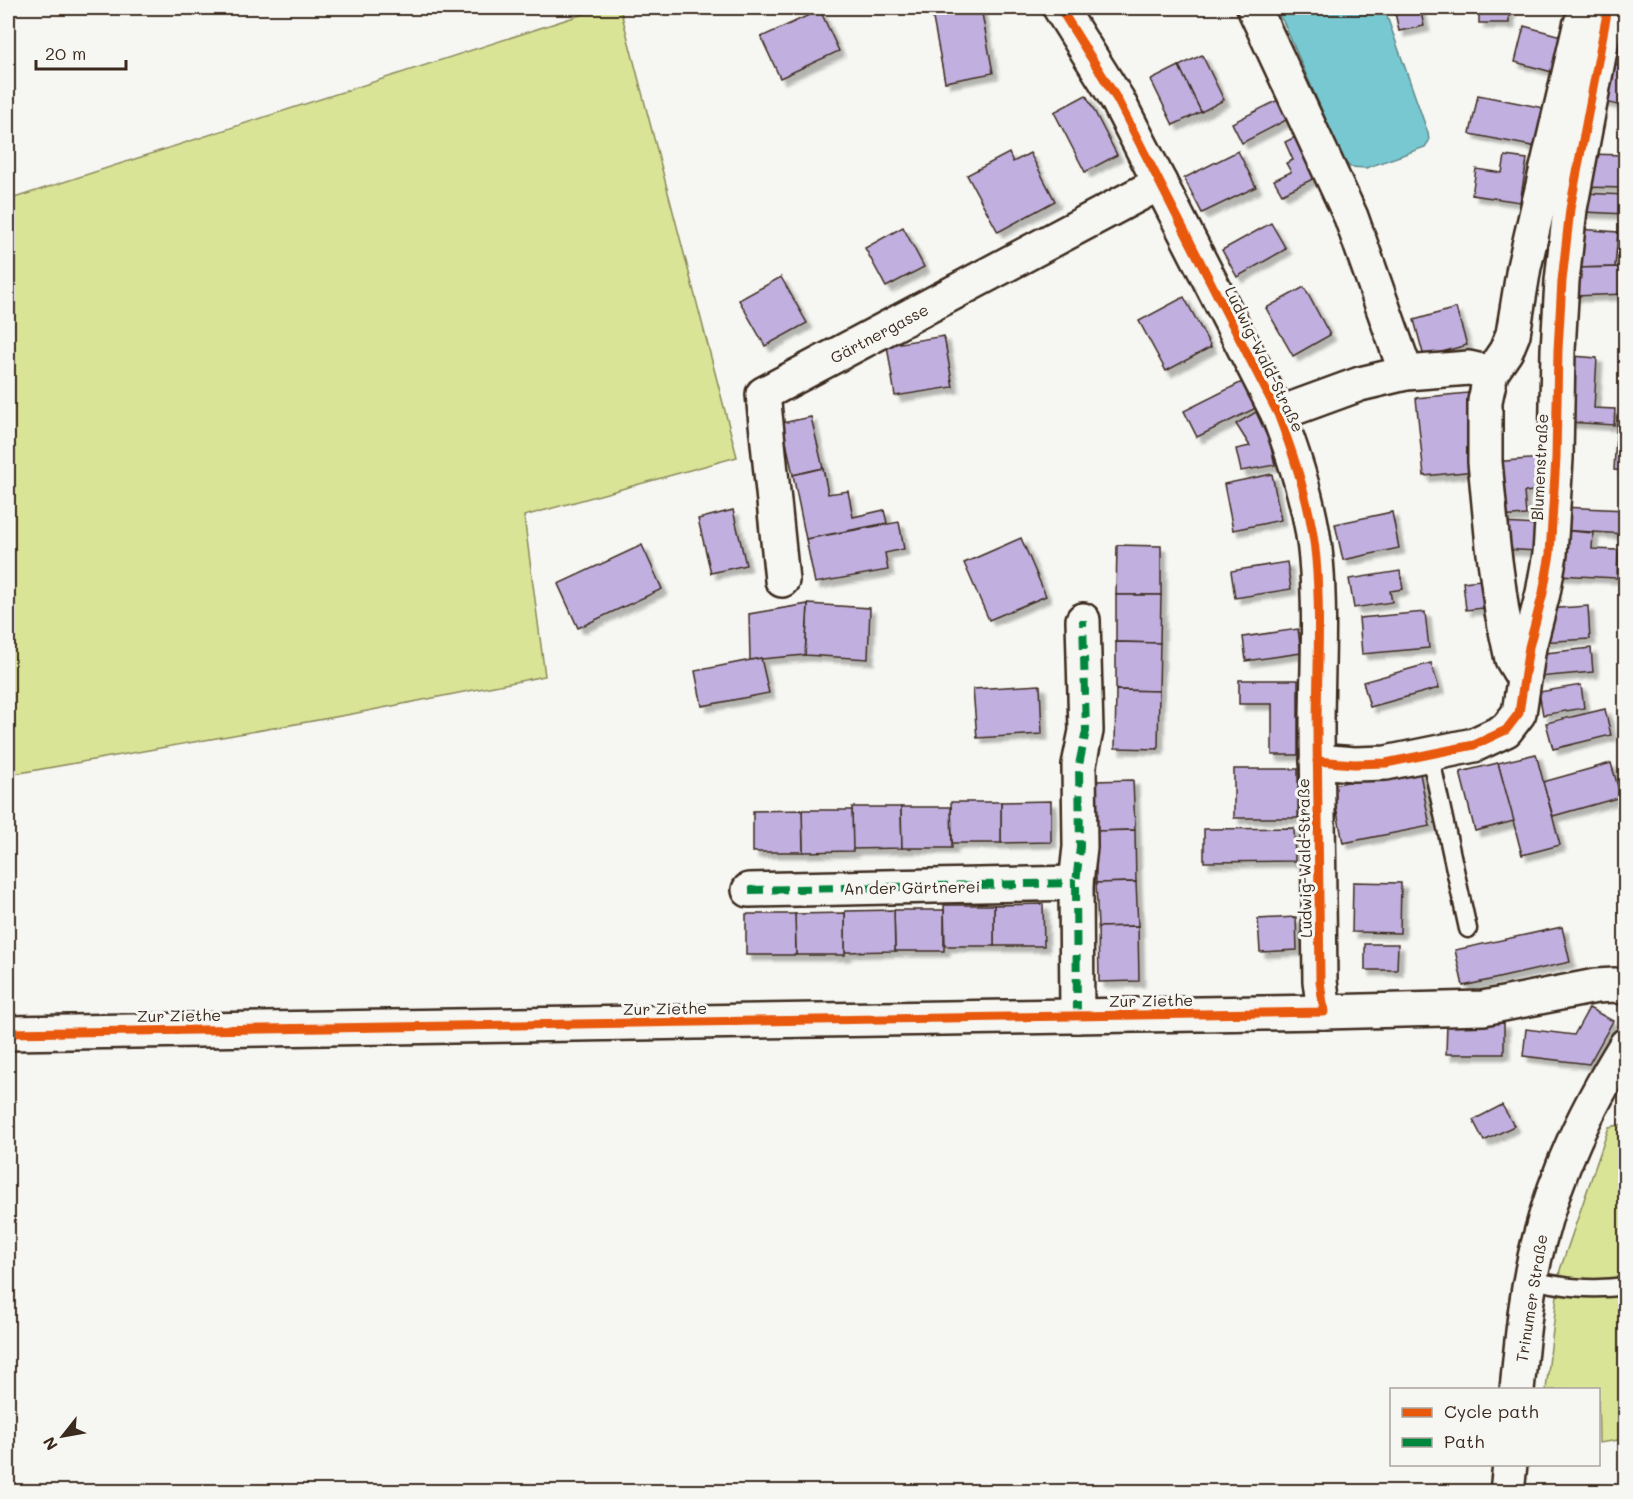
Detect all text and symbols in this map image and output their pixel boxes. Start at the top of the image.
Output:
scale bar [36,33,126,71]
text: 20 m [45,41,86,65]
street label: Ludwig-Wald-Straße [1221,283,1309,435]
street label: Gärtnergasse [826,298,932,368]
street label: Blumenstraße [1526,413,1552,521]
street label: Ludwig-Wald-Straße [1292,778,1316,938]
street label: An der Gärtnerei [843,875,981,899]
street label: Zur Ziethe [1109,989,1193,1011]
street label: Zur Ziethe [623,997,707,1019]
street label: Zur Ziethe [137,1004,221,1026]
street label: Trinumer Straße [1511,1232,1551,1364]
legend [1390,1388,1600,1466]
text: Cycle path [1444,1399,1539,1423]
north arrow [33,1406,93,1466]
text: Path [1444,1429,1484,1453]
text: N [38,1433,62,1455]

